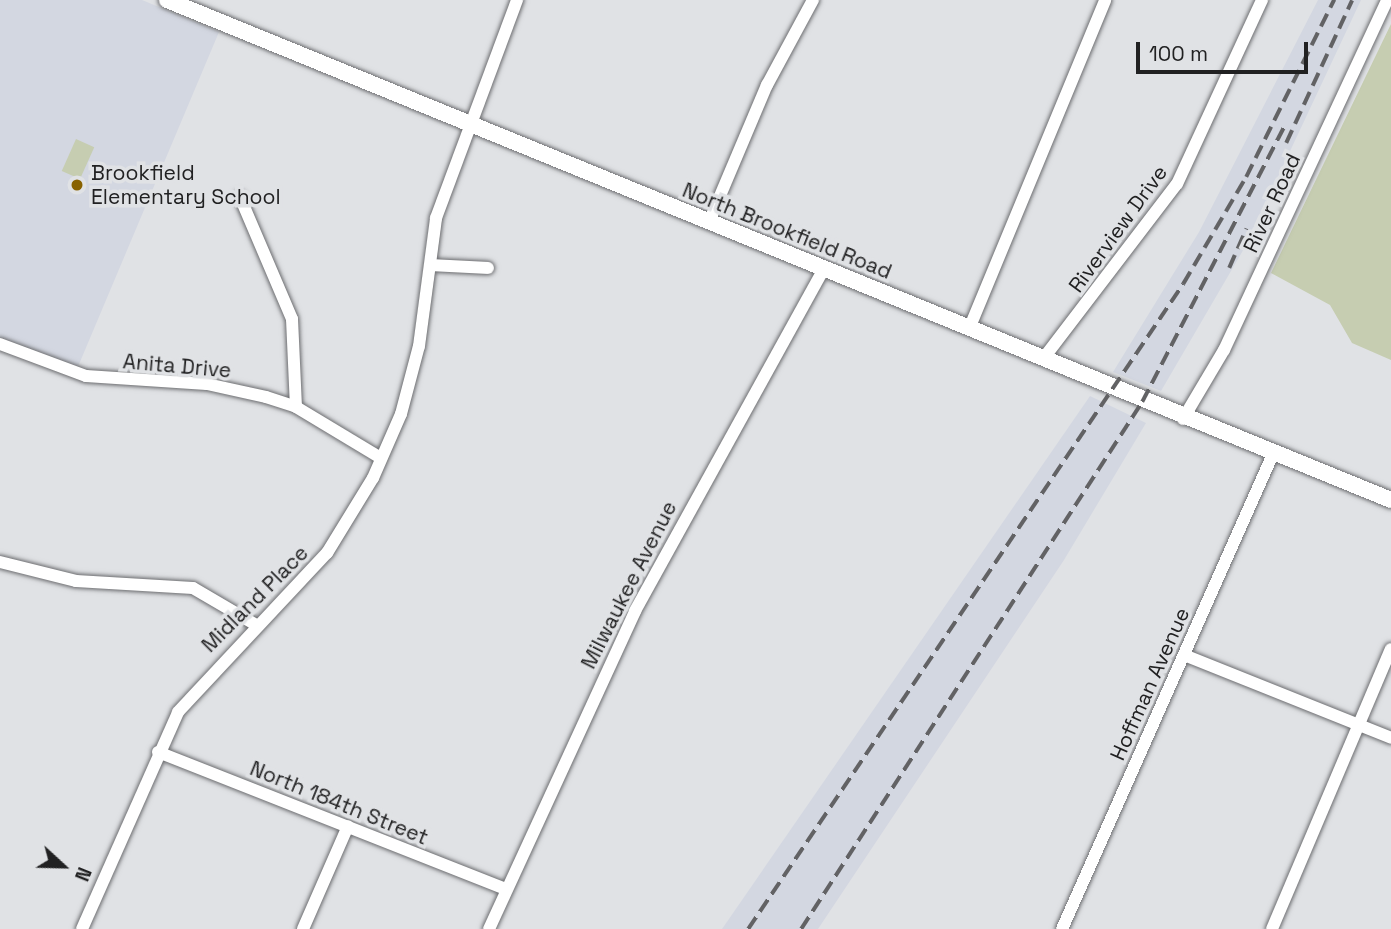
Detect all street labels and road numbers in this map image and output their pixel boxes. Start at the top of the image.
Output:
street label: River Road [1238,149,1306,257]
street label: Riverview Drive [1063,161,1173,297]
street label: North Brookfield Road [679,177,895,285]
street label: Anita Drive [122,349,232,383]
street label: Milwaukee Avenue [576,497,682,673]
street label: Midland Place [196,540,314,658]
street label: Hoffman Avenue [1105,604,1195,764]
street label: North 184th Street [246,756,432,850]

